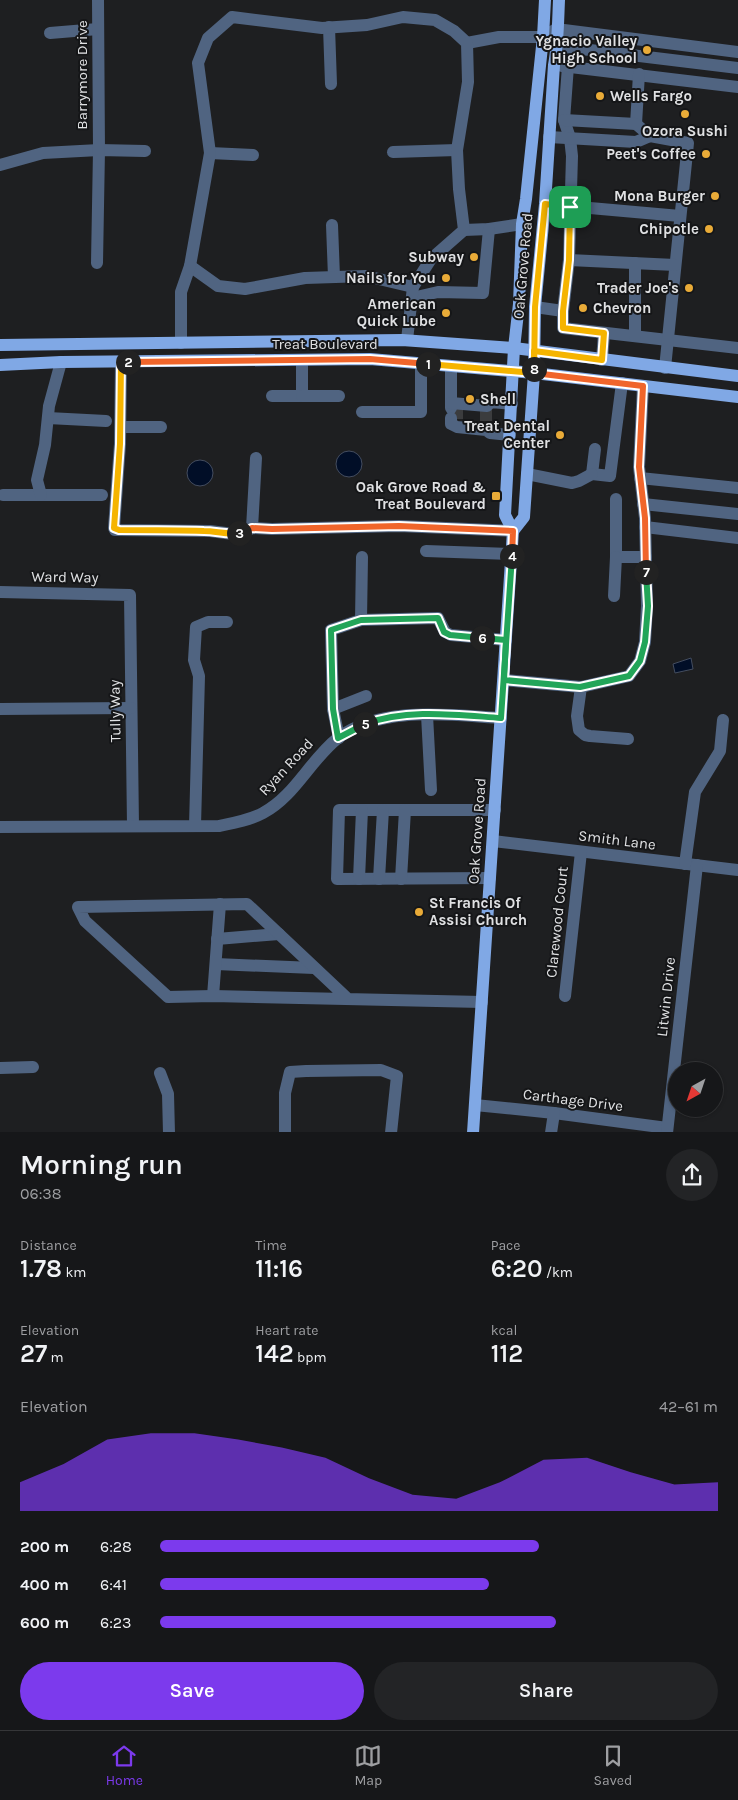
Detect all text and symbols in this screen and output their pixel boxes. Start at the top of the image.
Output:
street label: Barrymore Drive [73,20,91,130]
place label: Ygnacio Valley High School [536,32,637,67]
marker: Ygnacio Valley High School [641,44,653,56]
place label: Wells Fargo [610,87,692,105]
marker: Wells Fargo [594,90,606,102]
marker: Ozora Sushi [679,108,691,120]
place label: Ozora Sushi [642,122,728,140]
place label: Peet's Coffee [606,145,696,163]
marker: Peet's Coffee [700,148,712,160]
pin [549,186,591,228]
place label: Mona Burger [614,187,705,205]
marker: Mona Burger [709,190,721,202]
icon: arrive [556,193,584,221]
street label: Oak Grove Road [509,212,537,320]
place label: Chipotle [639,220,699,238]
marker: Chipotle [703,223,715,235]
place label: Subway [408,248,464,266]
marker: Subway [468,251,480,263]
place label: Nails for You [346,269,436,287]
marker: Nails for You [440,272,452,284]
place label: Trader Joe's [597,279,679,297]
marker: Trader Joe's [683,282,695,294]
place label: American Quick Lube [357,295,436,330]
place label: Chevron [593,299,651,317]
marker: Chevron [577,302,589,314]
marker: American Quick Lube [440,307,452,319]
street label: Treat Boulevard [272,335,378,353]
pin: 2 [116,350,140,374]
pin: 1 [416,352,440,376]
text: 2 [124,354,133,371]
text: 1 [426,356,431,373]
pin: 8 [522,356,546,382]
text: 8 [530,361,539,378]
place label: Shell [480,390,516,408]
marker: Shell [464,393,476,405]
place label: Treat Dental Center [464,417,550,452]
marker: Treat Dental Center [554,429,566,441]
place label: Oak Grove Road & Treat Boulevard [356,478,486,513]
marker: Oak Grove Road & Treat Boulevard [490,490,502,502]
pin: 3 [226,520,252,546]
text: 3 [235,525,244,542]
pin: 4 [500,544,524,568]
text: 4 [508,548,517,565]
pin: 7 [634,560,658,584]
text: 7 [643,564,650,581]
street label: Ward Way [31,567,99,587]
pin: 6 [470,626,494,650]
text: 6 [478,630,487,647]
street label: Tully Way [105,679,125,742]
pin: 5 [352,712,378,736]
text: 5 [361,716,370,733]
street label: Ryan Road [255,735,317,799]
street label: Oak Grove Road [464,777,490,885]
street label: Smith Lane [577,826,657,854]
street label: Clarewood Court [542,865,572,979]
place label: St Francis Of Assisi Church [429,894,527,929]
marker: St Francis Of Assisi Church [413,906,425,918]
street label: Litwin Drive [653,956,679,1038]
north arrow [668,1062,722,1118]
map controls [668,1062,723,1117]
street label: Carthage Drive [522,1085,624,1115]
text: Morning run [20,1148,183,1181]
button: share [666,1149,718,1201]
text: 06:38 [20,1184,62,1203]
text: Distance [20,1237,77,1254]
text: Time [255,1237,287,1254]
text: Pace [491,1237,521,1254]
text: 1.78 [20,1254,62,1283]
text: 11:16 [255,1254,303,1283]
text: 6:20 [491,1254,543,1283]
text: km [62,1264,86,1281]
text: /km [543,1264,573,1281]
text: Elevation [20,1322,79,1339]
text: Heart rate [255,1322,318,1339]
text: kcal [491,1322,517,1339]
text: 27 [20,1339,47,1368]
text: 142 [255,1339,294,1368]
text: 112 [491,1339,523,1368]
text: m [47,1349,64,1366]
text: bpm [294,1349,327,1366]
text: Elevation [20,1397,88,1416]
text: 42–61 m [659,1397,718,1416]
text: 200 m [20,1537,69,1556]
text: 6:28 [100,1537,132,1556]
text: 400 m [20,1575,69,1594]
text: 6:41 [100,1575,127,1594]
text: 600 m [20,1613,69,1632]
text: 6:23 [100,1613,132,1632]
button: Save [20,1662,364,1720]
button: Share [374,1662,718,1720]
tab: Home [106,1742,143,1789]
tab: Map [354,1742,382,1789]
tab: Saved [594,1742,632,1789]

